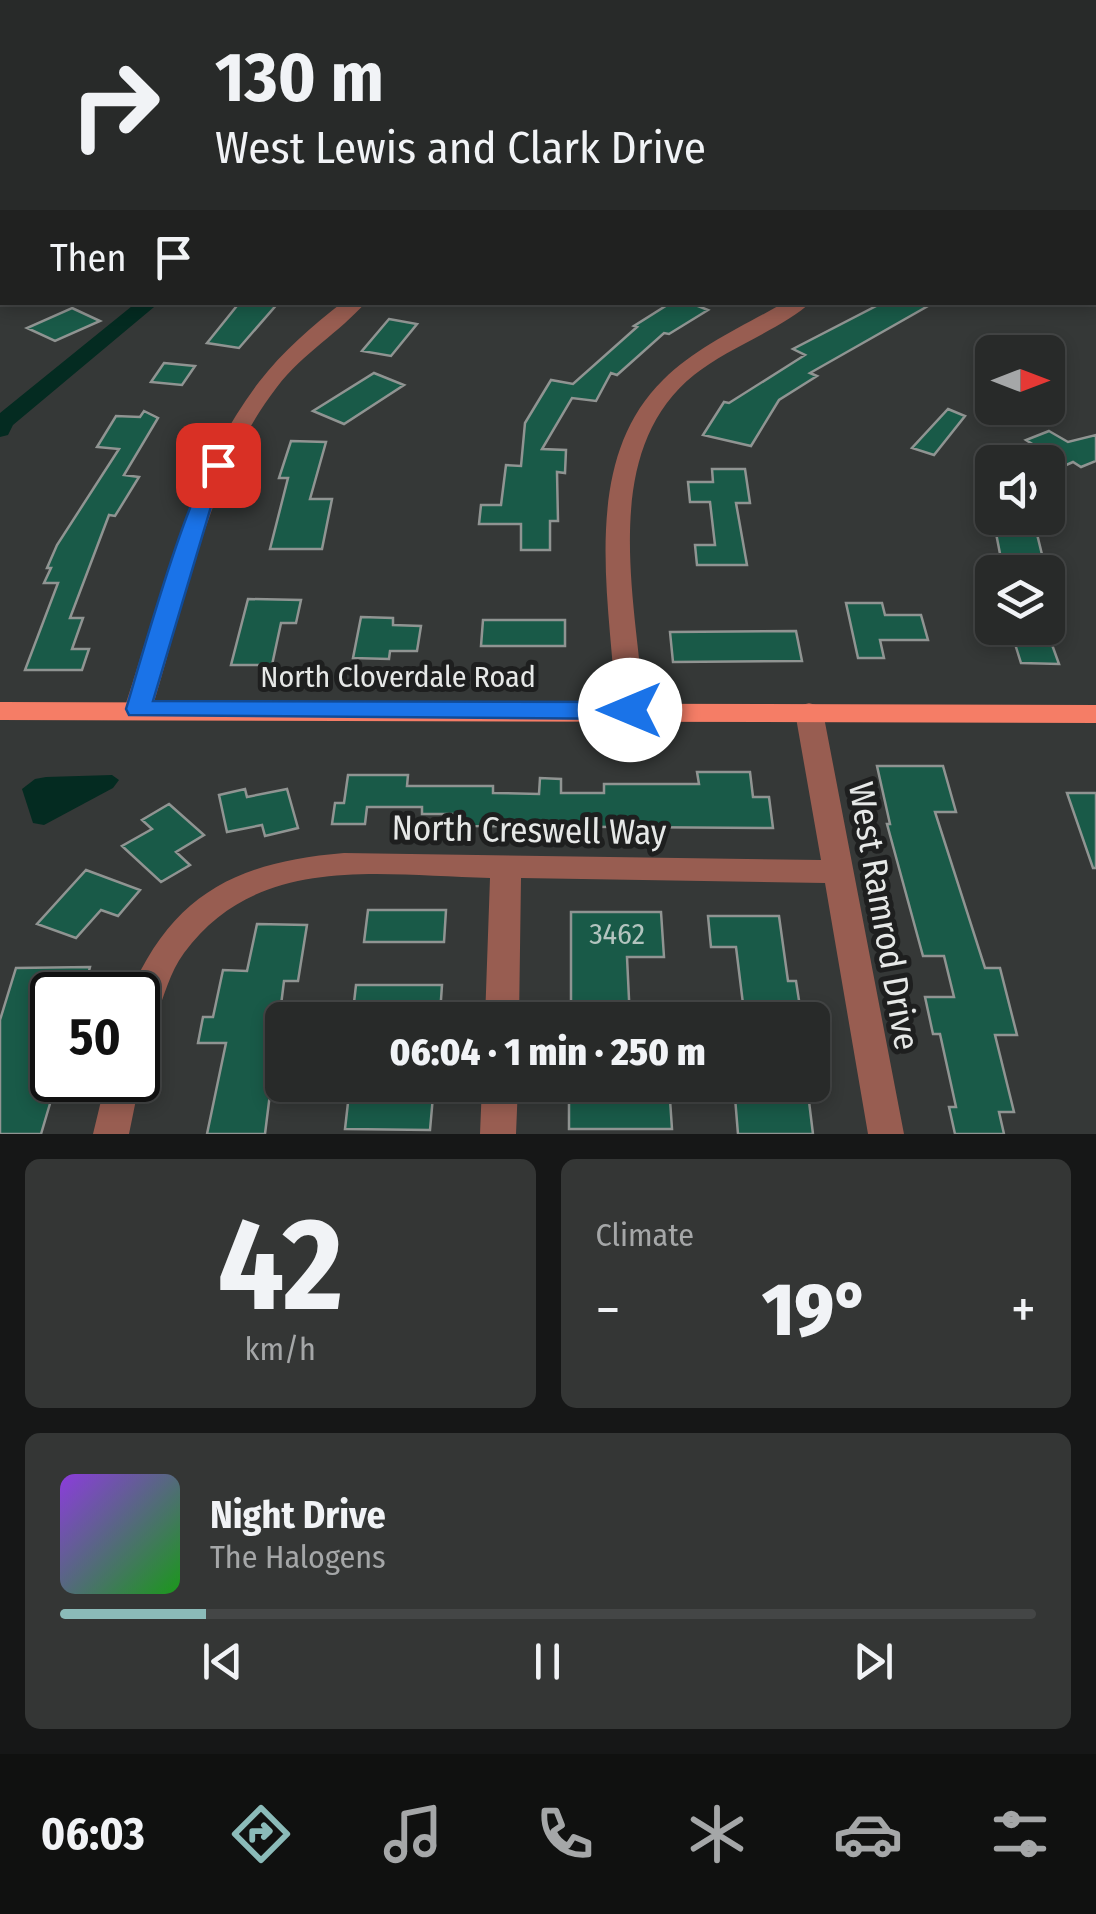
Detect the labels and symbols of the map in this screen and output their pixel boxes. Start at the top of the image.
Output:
north arrow [975,335,1065,425]
pin [176,423,261,508]
position arrow [578,658,682,762]
street label: North Cloverdale Road [260,659,536,695]
street label: West Ramrod Drive [840,779,928,1053]
street label: North Creswell Way [391,807,667,853]
house number: 3462 [589,916,645,952]
speed limit sign: 50 [30,972,160,1102]

